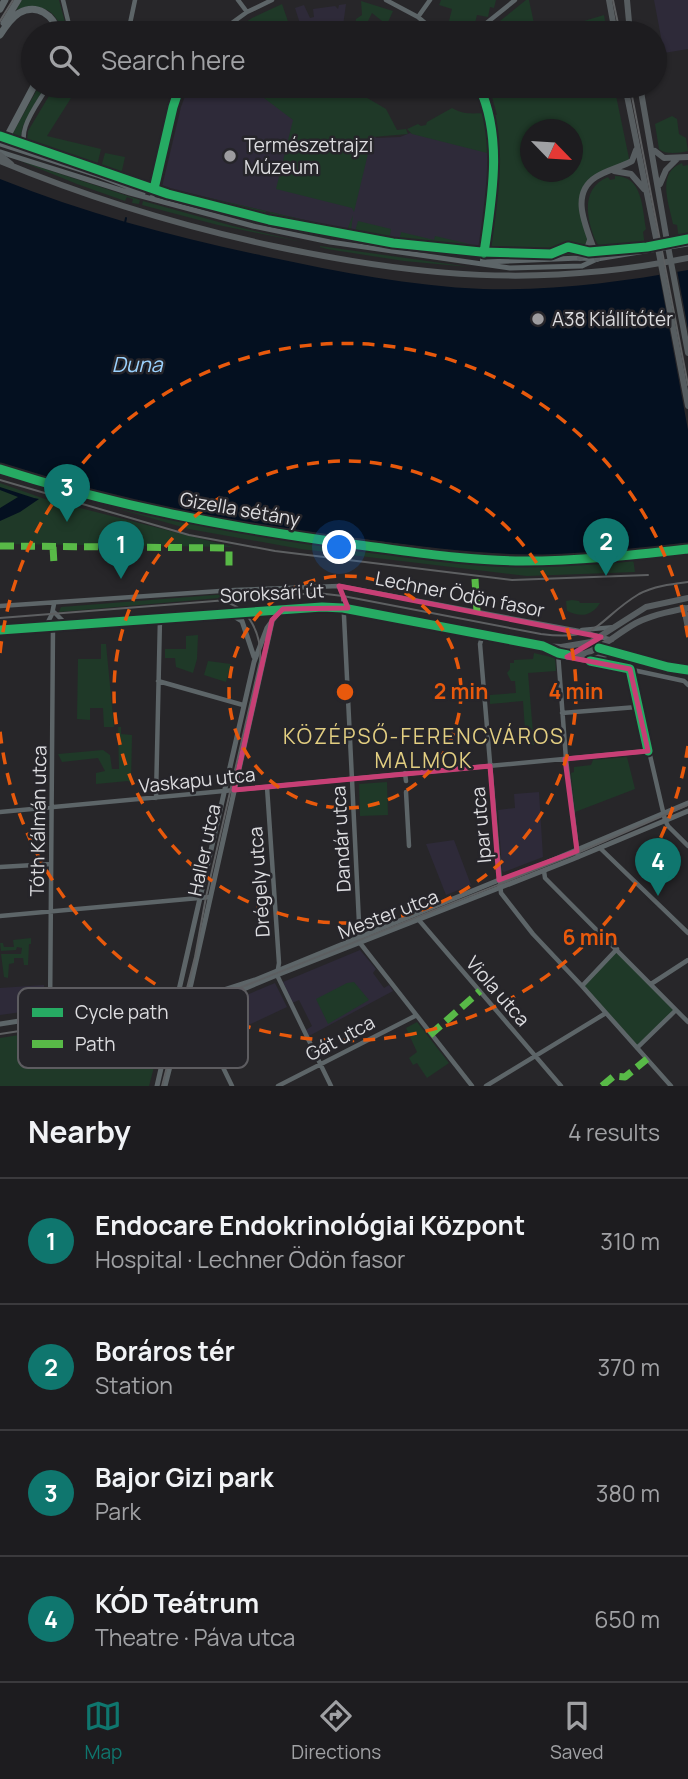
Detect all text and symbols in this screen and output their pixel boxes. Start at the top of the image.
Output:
search box [21,21,667,98]
icon: search [45,41,83,79]
text: Search here [101,42,246,78]
north arrow [520,119,583,182]
place label: Természetrajzi Múzeum [244,132,373,180]
marker: Természetrajzi Múzeum [222,148,238,164]
place label: A38 Kiállítótér [552,306,673,332]
marker: A38 Kiállítótér [530,311,546,327]
water label: Duna [112,350,164,378]
pin: 3 [44,464,90,522]
street label: Gizella sétány [178,486,302,532]
pin: 2 [583,518,629,576]
pin: 1 [98,521,144,579]
your location [322,530,356,564]
street label: Lechner Ödön fasor [373,565,547,623]
street label: Soroksári út [219,577,325,609]
text: 2 min [434,677,488,705]
text: 4 min [549,677,603,705]
centre of rings [333,680,357,704]
district label: KÖZÉPSŐ-FERENCVÁROS MALMOK [283,722,565,774]
street label: Tóth Kálmán utca [24,745,52,897]
street label: Vaskapu utca [137,761,257,799]
street label: Dandár utca [325,785,357,893]
street label: Ipar utca [465,786,497,864]
street label: Haller utca [182,801,226,899]
street label: Drégely utca [242,826,276,938]
pin: 4 [635,838,681,896]
street label: Mester utca [334,883,442,945]
text: 6 min [562,923,618,951]
street label: Viola utca [460,950,536,1032]
legend [18,988,248,1068]
text: Cycle path [75,999,169,1025]
street label: Gát utca [301,1009,379,1067]
text: Path [75,1031,115,1057]
text: Nearby [28,1111,131,1152]
text: 4 results [568,1116,660,1148]
text: Endocare Endokrinológiai Központ [95,1207,525,1243]
text: 1 [46,1225,56,1257]
text: 310 m [600,1225,660,1257]
text: Hospital · Lechner Ödön fasor [95,1243,405,1275]
text: Boráros tér [95,1333,235,1369]
text: 2 [44,1351,58,1383]
text: 370 m [598,1351,660,1383]
text: Station [95,1369,173,1401]
text: Bajor Gizi park [95,1459,274,1495]
text: 3 [44,1477,58,1509]
text: 380 m [596,1477,660,1509]
text: Park [95,1495,141,1527]
text: KÓD Teátrum [95,1585,259,1621]
text: 4 [44,1603,58,1635]
text: 650 m [594,1603,660,1635]
text: Theatre · Páva utca [95,1621,295,1653]
tab: Map [84,1697,122,1765]
tab: Directions [291,1697,381,1765]
tab: Saved [550,1697,604,1765]

